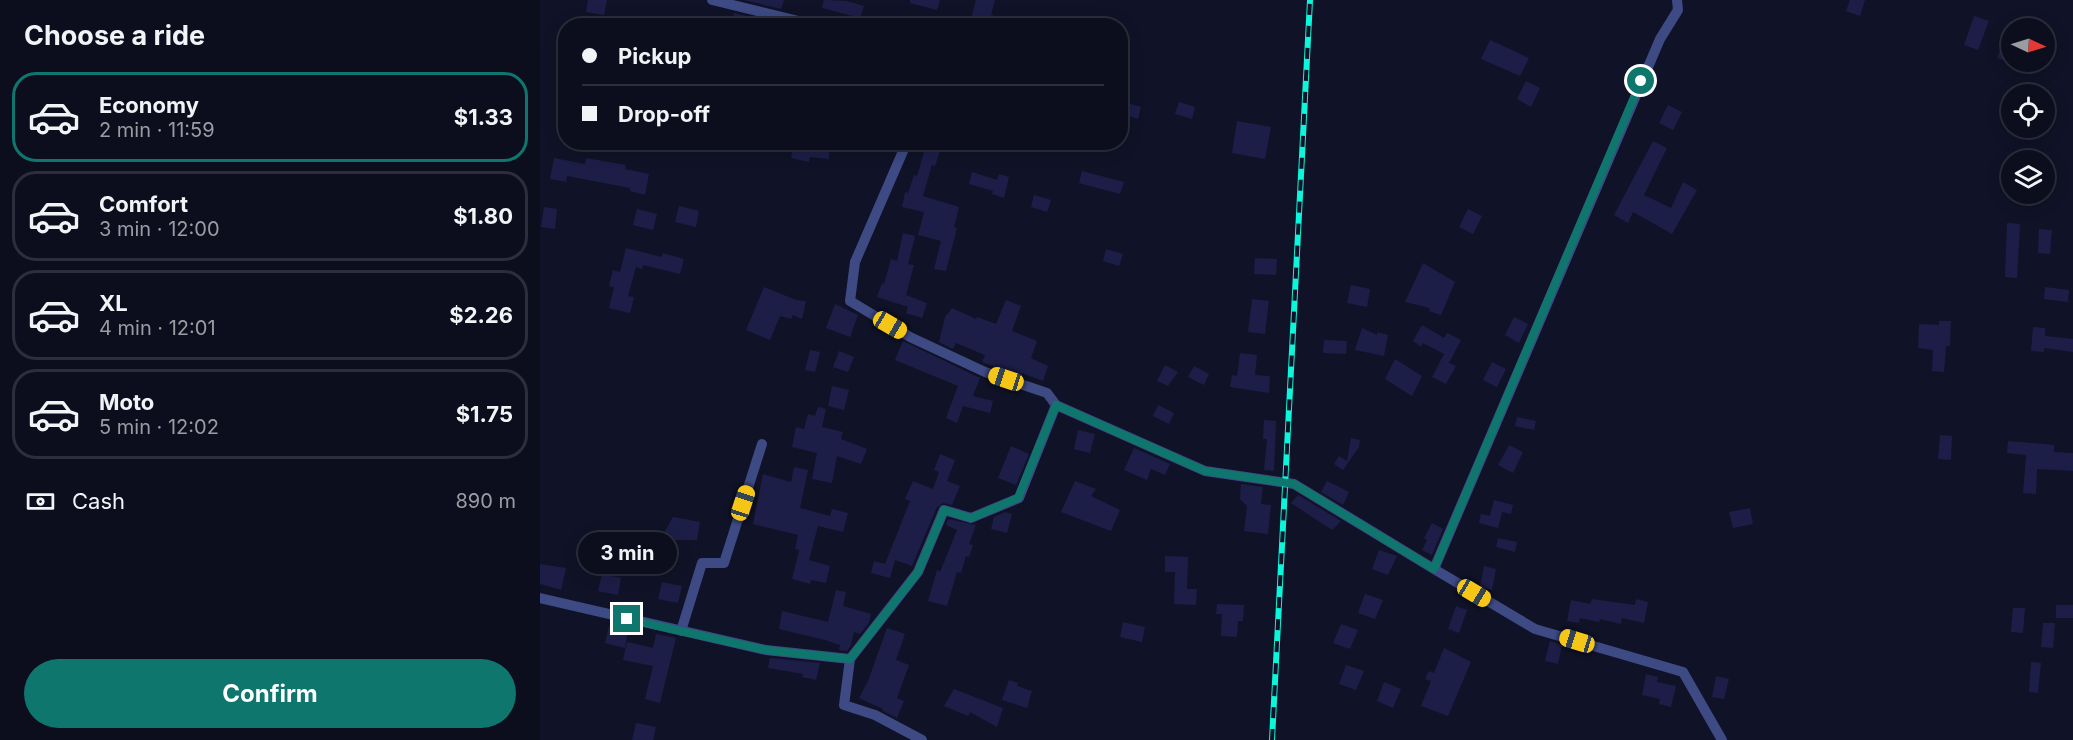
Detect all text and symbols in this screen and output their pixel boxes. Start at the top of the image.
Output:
north arrow [2001,18,2055,72]
map controls [2001,18,2055,204]
text: Choose a ride [24,19,205,52]
text: Pickup [618,43,692,69]
route start [1627,67,1654,94]
button: locate [2001,84,2055,138]
icon: car [27,90,81,144]
text: Economy [99,92,199,118]
text: Drop-off [618,101,710,127]
text: $1.33 [454,104,513,130]
text: 2 min · 11:59 [99,118,215,142]
button: layers [2001,150,2055,204]
icon: car [27,189,81,243]
text: Comfort [99,191,188,217]
text: $1.80 [453,203,513,229]
text: 3 min · 12:00 [99,217,220,241]
icon: car [27,288,81,342]
text: XL [99,290,128,316]
text: $2.26 [449,302,513,328]
car [870,308,910,342]
text: 4 min · 12:01 [99,316,216,340]
car [986,365,1026,393]
icon: car [27,387,81,441]
text: Moto [99,389,154,415]
text: $1.75 [456,401,513,427]
text: 5 min · 12:02 [99,415,219,439]
car [729,483,757,523]
icon: cash [24,485,57,518]
text: Cash [72,488,125,514]
text: 890 m [455,489,516,513]
callout: 3 min [578,532,676,574]
text: 3 min [601,541,654,565]
car [1454,576,1494,610]
route end [613,605,640,632]
car [1557,627,1597,655]
button: Confirm [24,659,516,728]

